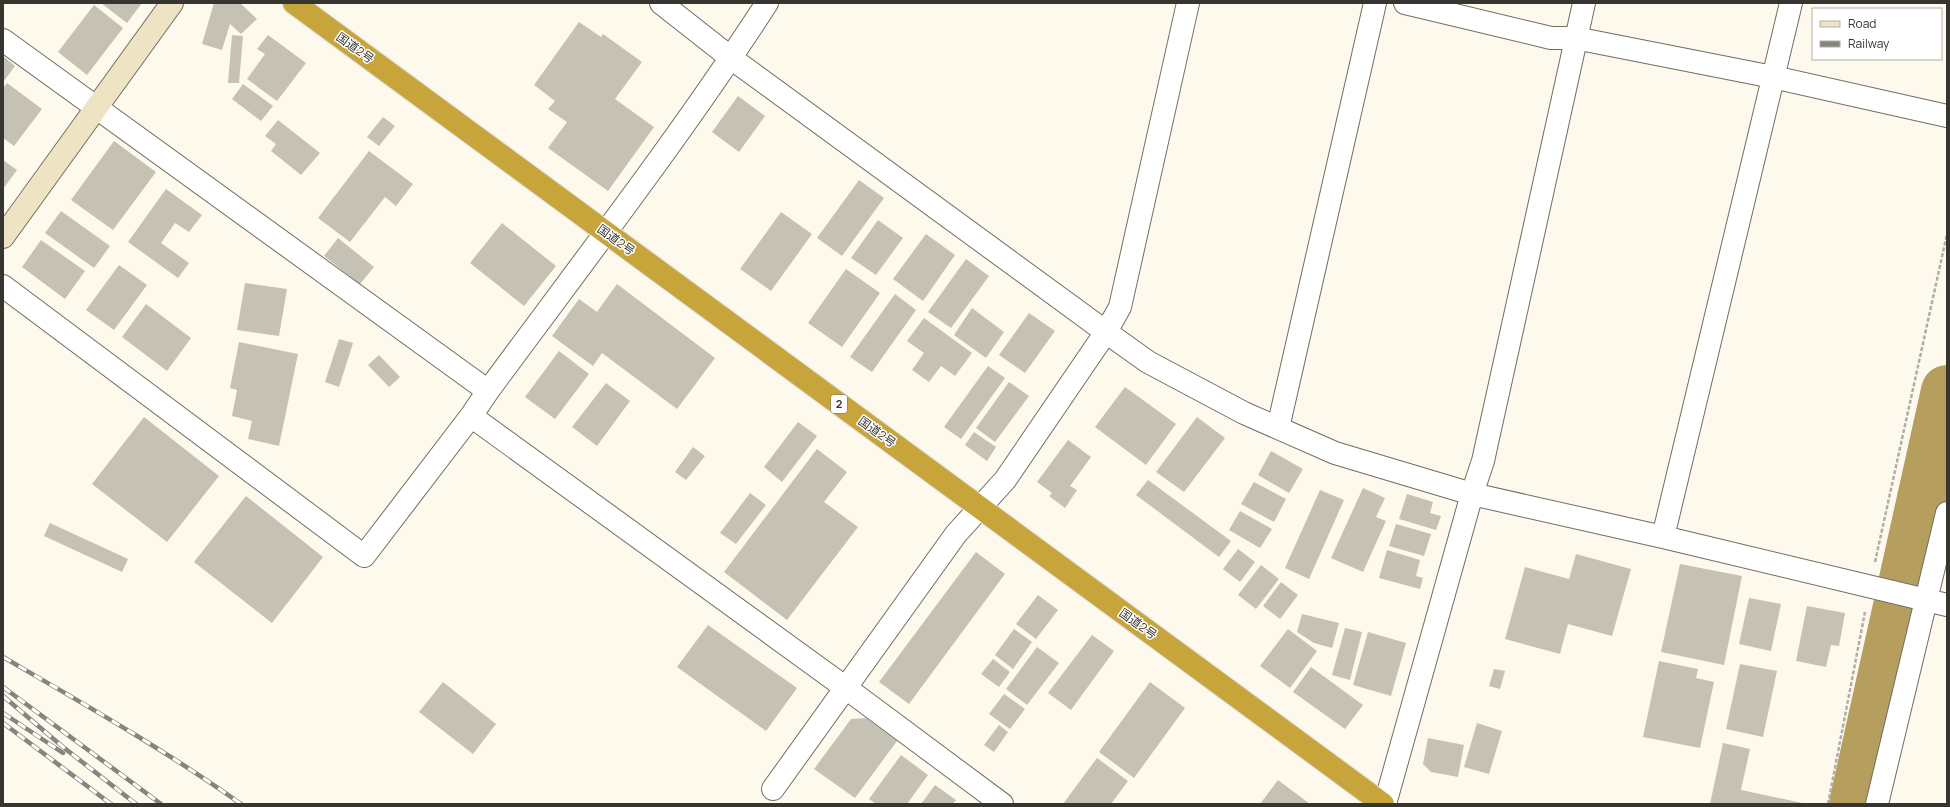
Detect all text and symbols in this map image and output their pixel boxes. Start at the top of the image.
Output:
legend [1812,8,1942,60]
text: Road [1848,15,1876,32]
street label: 国道2号 [333,28,378,67]
text: Railway [1848,35,1890,52]
street label: 国道2号 [594,220,639,259]
road number: 2 [831,395,847,413]
street label: 国道2号 [855,412,900,451]
street label: 国道2号 [1116,604,1161,643]

